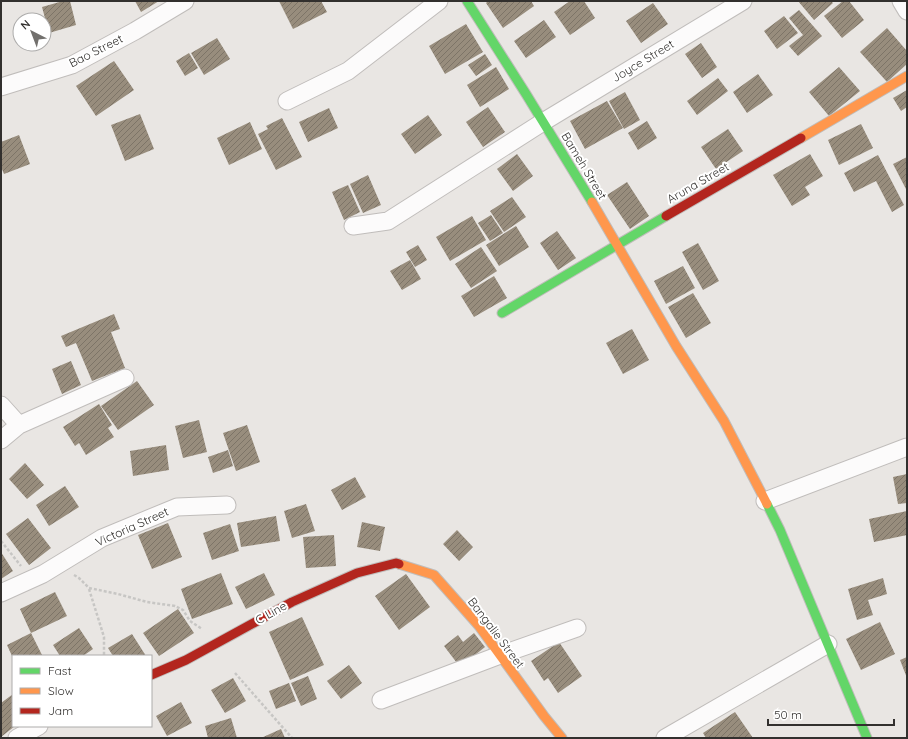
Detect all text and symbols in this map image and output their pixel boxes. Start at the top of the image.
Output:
north arrow [12,12,52,52]
text: N [18,17,33,32]
street label: Bao Street [66,31,125,70]
street label: Joyce Street [609,36,677,85]
street label: Bameh Street [559,129,610,202]
street label: Aruna Street [664,159,732,206]
street label: Victoria Street [93,504,171,549]
street label: Bangalie Street [465,594,528,671]
street label: C Line [252,598,289,627]
legend [12,655,152,727]
text: Fast [48,663,72,678]
text: Slow [48,683,74,698]
scale bar [768,701,894,727]
text: Jam [48,703,73,718]
text: 50 m [774,707,802,722]

